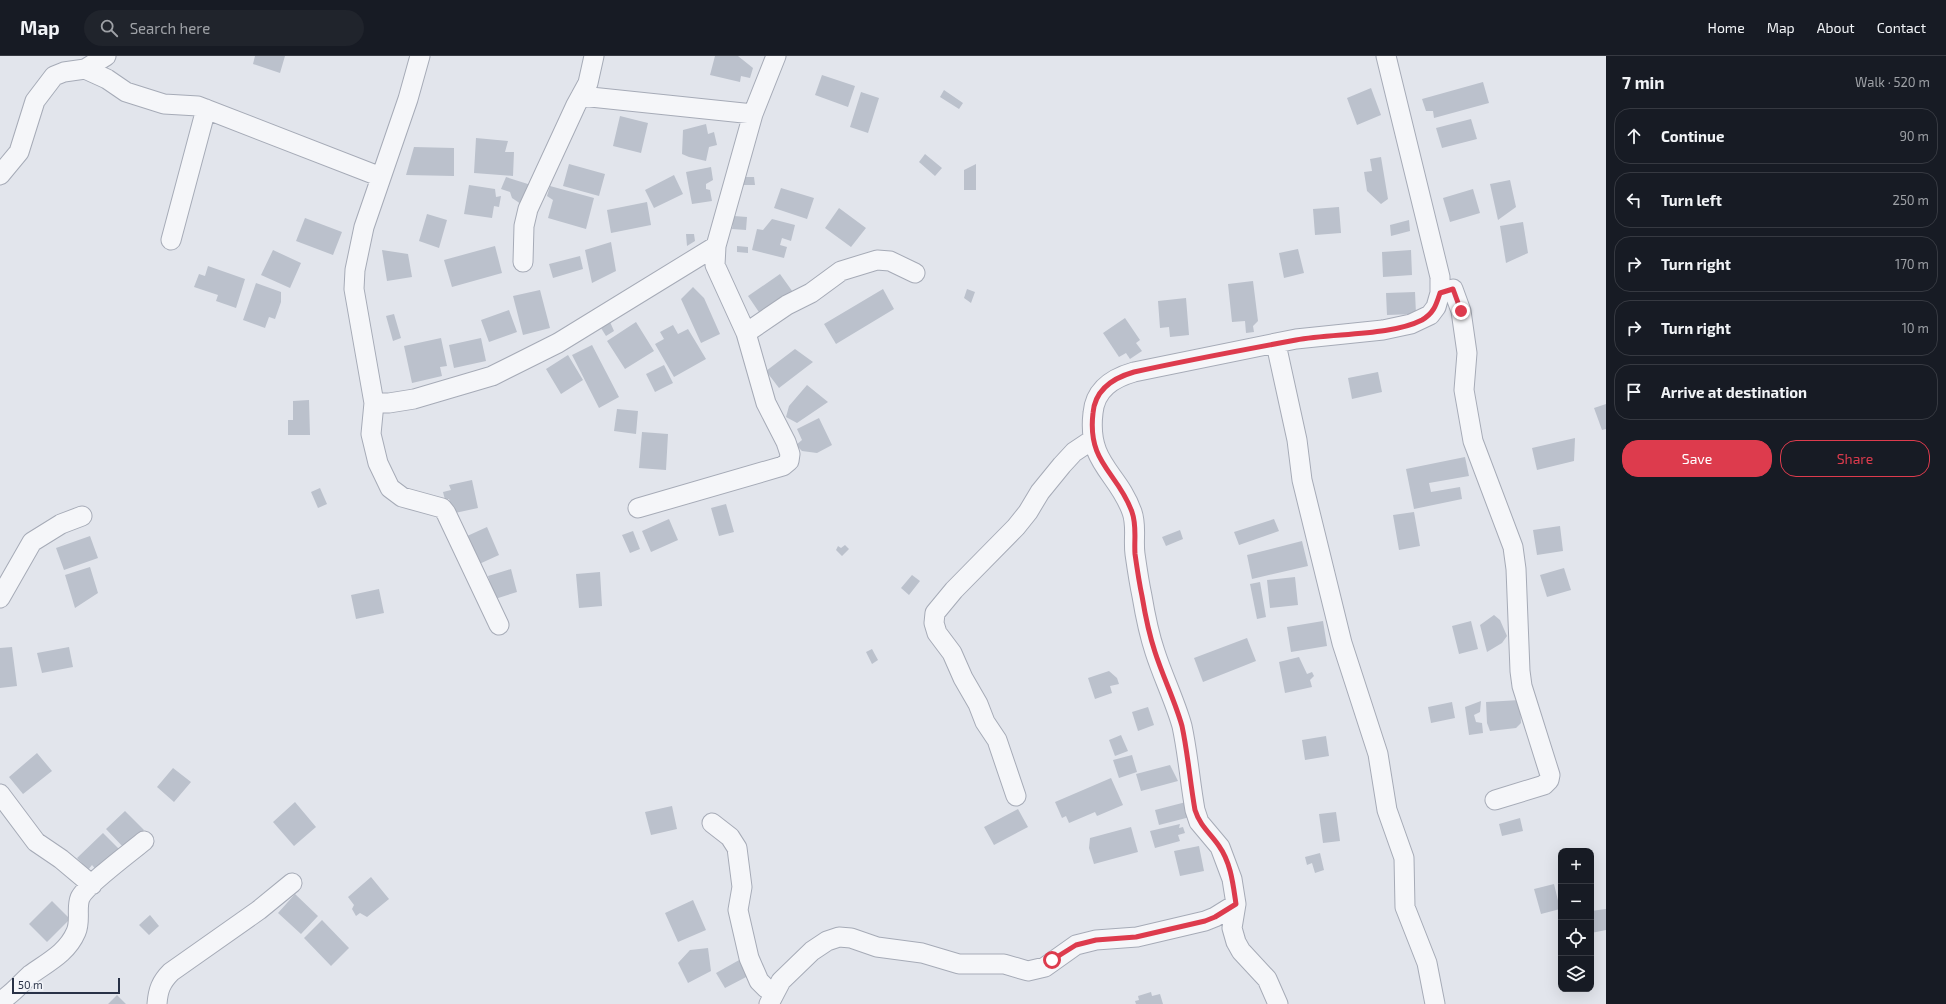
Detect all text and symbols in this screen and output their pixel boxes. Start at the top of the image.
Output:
search box [84,10,364,46]
text: Map [20,16,60,39]
icon: search [98,17,120,39]
text: Search here [130,19,210,37]
text: Home [1708,19,1745,36]
text: Map [1767,19,1795,36]
text: About [1817,19,1855,36]
text: Contact [1877,19,1926,36]
text: 7 min [1622,72,1665,92]
text: Walk · 520 m [1855,74,1930,90]
icon: ahead [1623,125,1645,147]
text: Continue [1661,127,1724,145]
text: 90 m [1899,128,1929,144]
icon: left [1623,189,1645,211]
text: Turn left [1661,191,1722,209]
text: 250 m [1893,192,1929,208]
icon: right [1623,253,1645,275]
text: Turn right [1661,255,1731,273]
text: 170 m [1895,256,1929,272]
route end [1452,302,1470,320]
icon: right [1623,317,1645,339]
text: Turn right [1661,319,1731,337]
text: 10 m [1902,320,1929,336]
icon: arrive [1623,381,1645,403]
text: Arrive at destination [1661,383,1807,401]
button: Save [1622,440,1772,477]
button: Share [1780,440,1930,477]
map controls [1558,848,1594,992]
button: + [1558,848,1594,884]
button: − [1558,884,1594,920]
button: locate [1558,920,1594,956]
route start [1043,951,1061,969]
button: layers [1558,956,1594,992]
scale bar [12,976,120,995]
text: 50 m [18,978,43,991]

